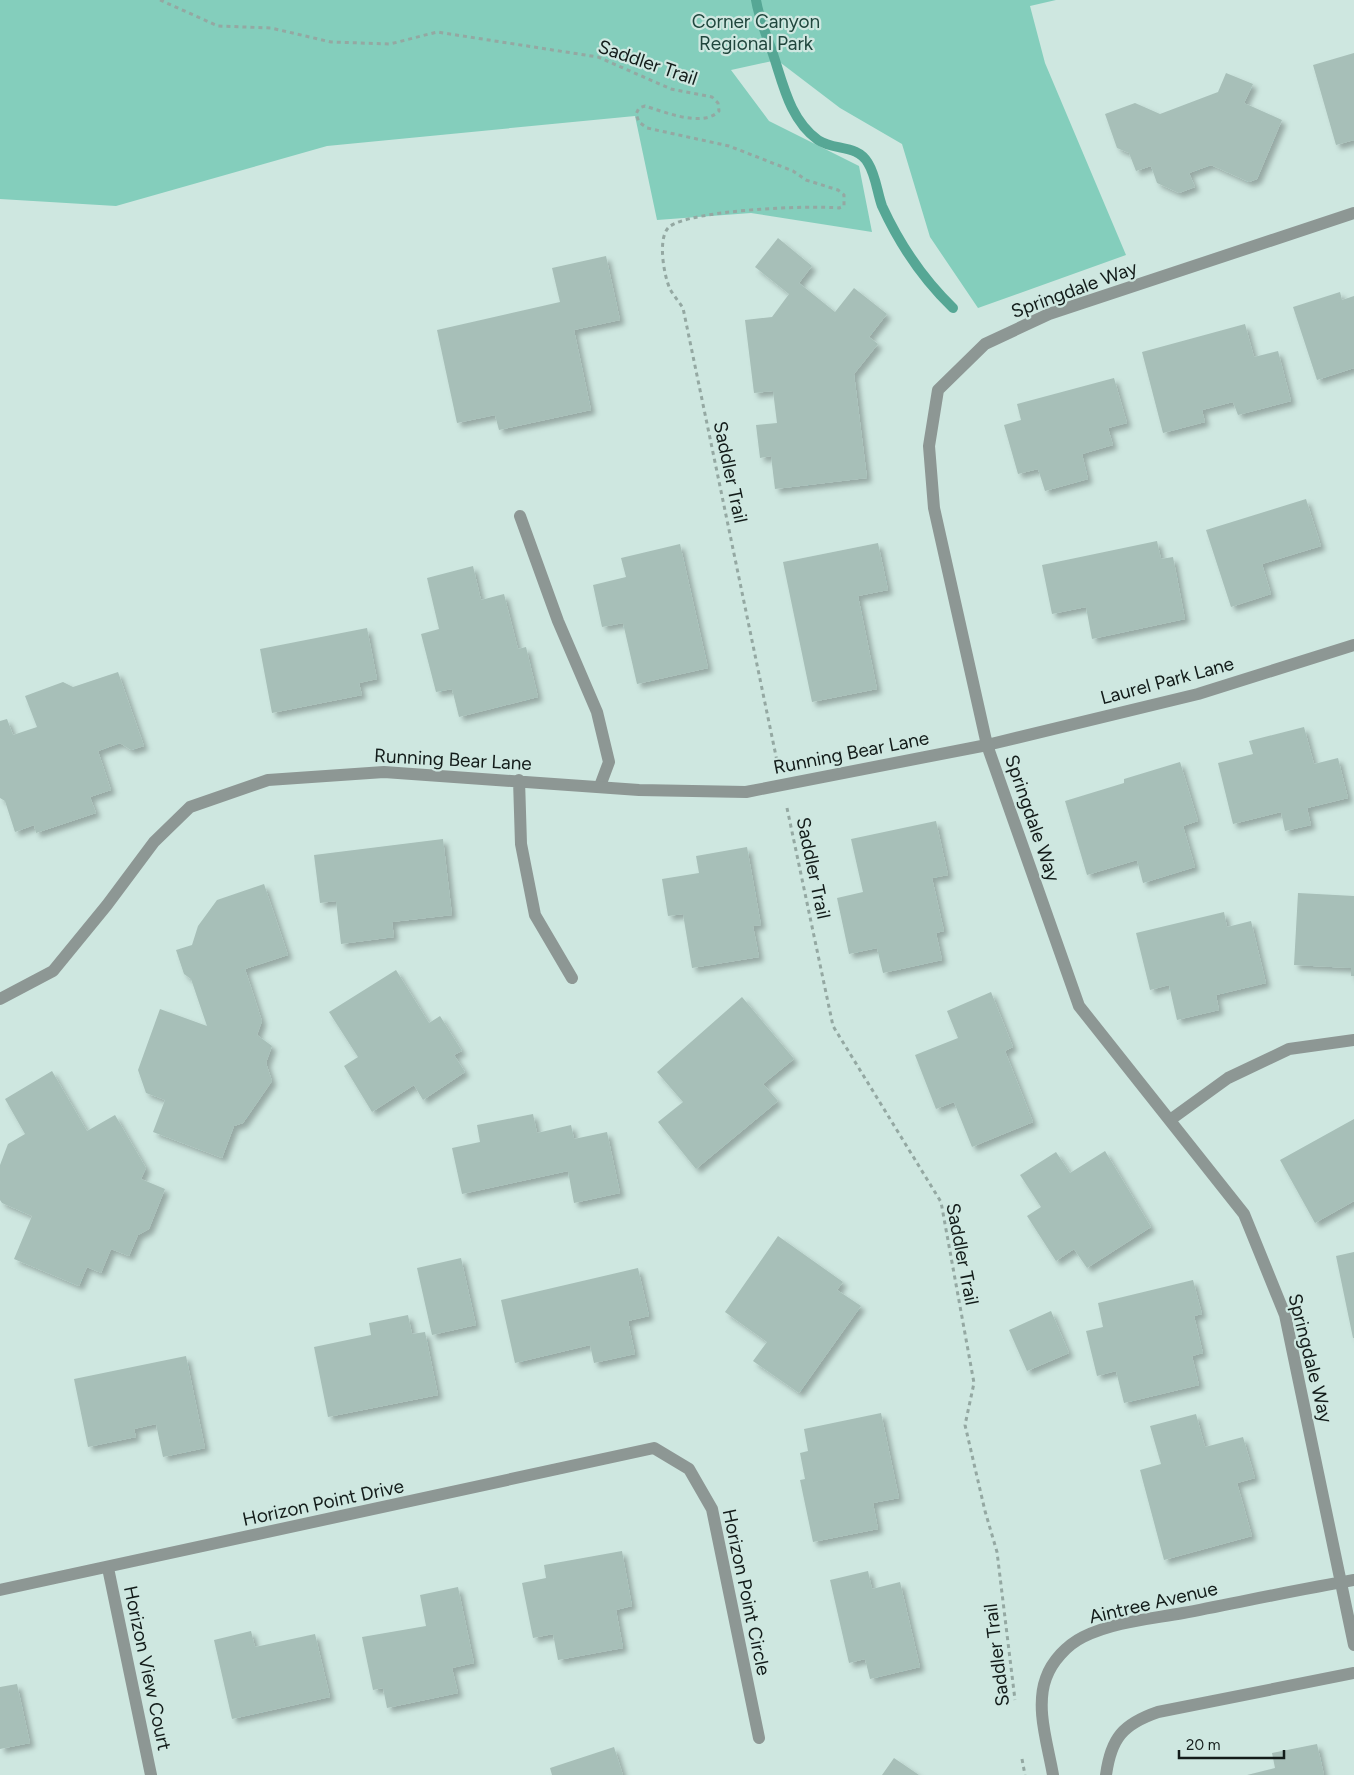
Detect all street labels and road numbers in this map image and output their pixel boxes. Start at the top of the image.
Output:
street label: Saddler Trail [595,35,701,90]
street label: Springdale Way [1008,256,1140,323]
street label: Saddler Trail [708,419,753,525]
street label: Laurel Park Lane [1098,652,1236,709]
street label: Running Bear Lane [771,726,931,779]
street label: Running Bear Lane [374,744,532,775]
street label: Springdale Way [1000,752,1065,885]
street label: Saddler Trail [791,815,836,921]
street label: Saddler Trail [941,1201,984,1307]
street label: Springdale Way [1283,1291,1338,1425]
street label: Horizon Point Drive [240,1474,406,1531]
street label: Horizon Point Circle [718,1507,775,1678]
street label: Aintree Avenue [1087,1577,1220,1628]
street label: Horizon View Court [119,1584,176,1753]
street label: Saddler Trail [979,1602,1014,1708]

